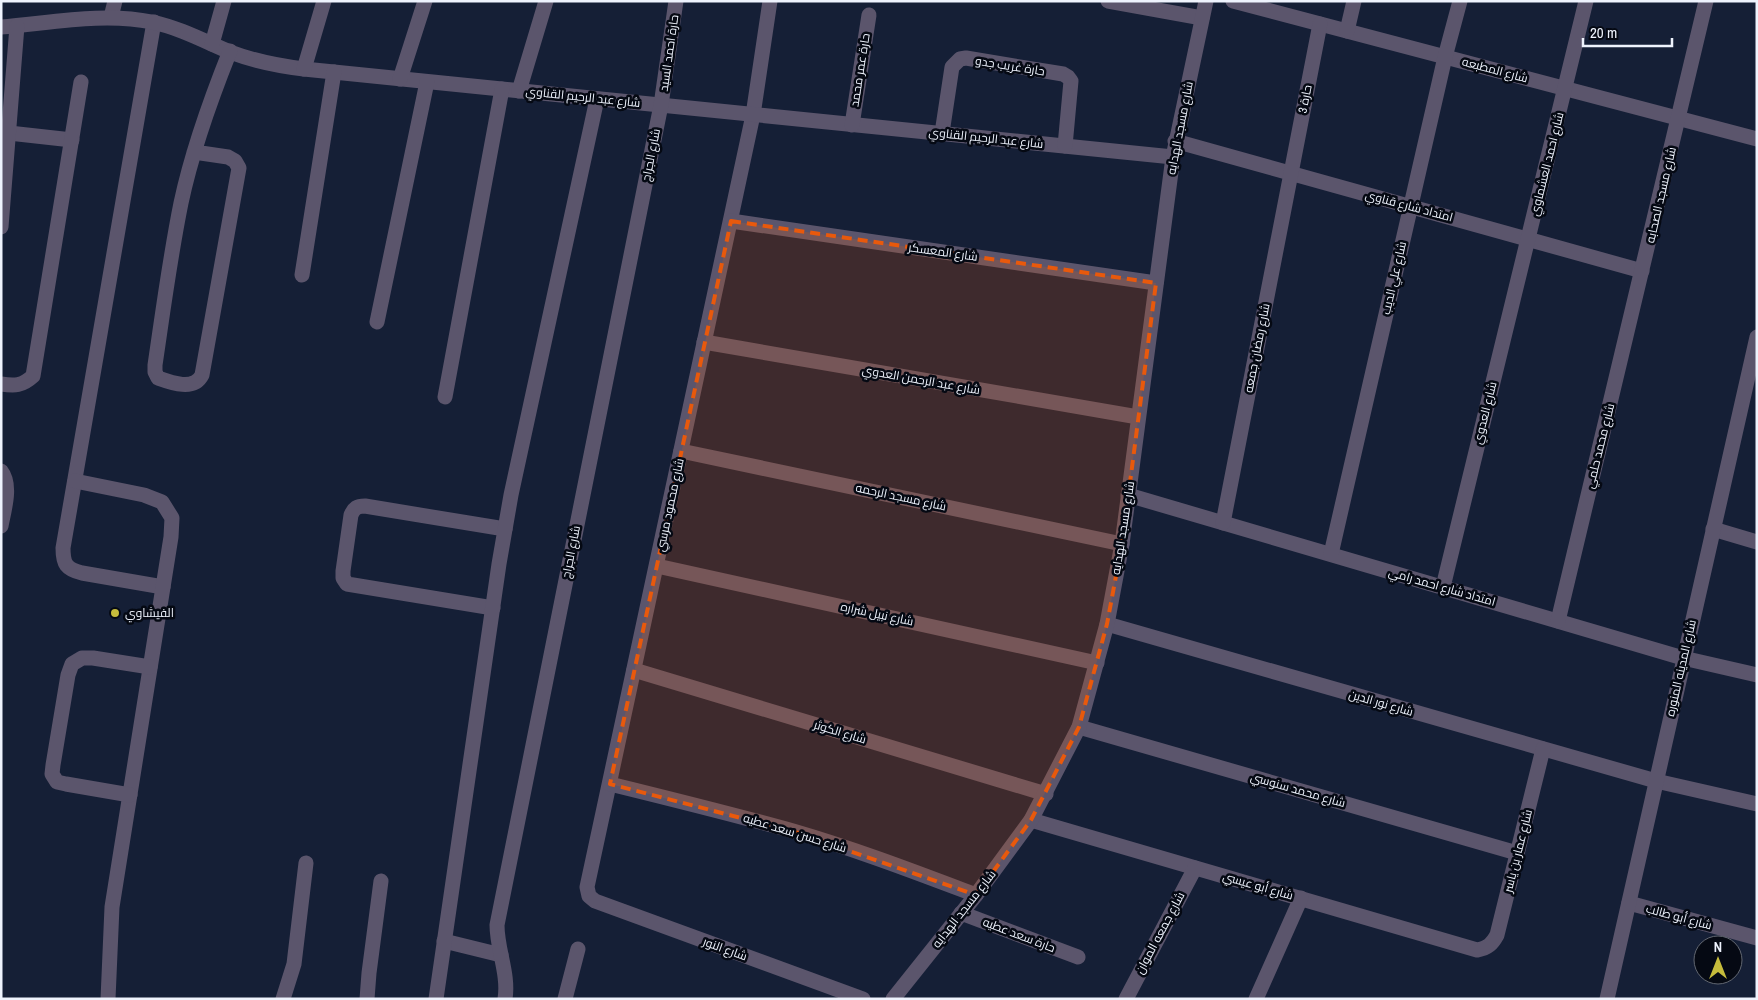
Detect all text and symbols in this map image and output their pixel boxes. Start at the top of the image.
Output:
street label: حارة احمد السيد [656,14,682,92]
scale bar [1583,15,1672,47]
text: 20 m [1590,22,1617,43]
street label: حارة عمر محمد [846,32,874,108]
street label: حارة غريب جدو [974,53,1046,79]
street label: شارع المطبعه [1460,54,1530,87]
street label: شارع مسجد الهدايه [1163,80,1197,176]
street label: شارع عبد الرحيم القناوي [525,83,641,113]
street label: حارة 3 [1294,83,1316,115]
street label: شارع احمد العشماوي [1526,110,1570,218]
street label: شارع عبد الرحيم القناوي [928,124,1044,154]
street label: شارع الجراج [638,127,664,183]
street label: شارع مسجد الصحابه [1642,145,1680,245]
street label: امتداد شارع قناوي [1363,187,1455,227]
street label: شارع المعسكر [906,239,979,265]
street label: شارع علي الديب [1378,240,1412,316]
street label: شارع رمضان جمعه [1240,302,1274,394]
street label: شارع عبد الرحمن العدوي [860,362,981,400]
street label: شارع العدوي [1470,380,1502,446]
street label: شارع محمد حلمي [1582,402,1620,491]
street label: شارع محمود مرسي [652,457,690,554]
street label: شارع مسجد الرحمه [854,480,948,514]
street label: شارع مسجد الهدايه [1108,480,1138,576]
street label: شارع الجراج [558,524,584,580]
street label: امتداد شارع احمد رامي [1386,564,1497,612]
street label: شارع نبيل شراره [839,598,915,630]
place label: الفيشاوي [125,605,174,623]
marker: الفيشاوي [109,607,121,619]
street label: شارع المدينه المنوره [1662,618,1700,718]
street label: شارع نور الدين [1347,686,1415,720]
street label: شارع الكوثر [811,716,868,748]
street label: شارع محمد سنوسي [1248,769,1347,813]
street label: شارع عمار بن ياسر [1500,808,1536,895]
street label: شارع حسن سعد عطيه [741,810,849,856]
street label: شارع مسجد الهدايه [929,867,999,951]
street label: شارع أبو عيسي [1220,868,1295,906]
street label: شارع جمعه الموان [1132,889,1188,977]
street label: شارع أبو طالب [1644,901,1714,933]
street label: حارة سعد عطيه [980,914,1058,956]
street label: شارع النور [700,933,749,964]
north arrow [1693,935,1743,985]
text: N [1714,938,1722,956]

